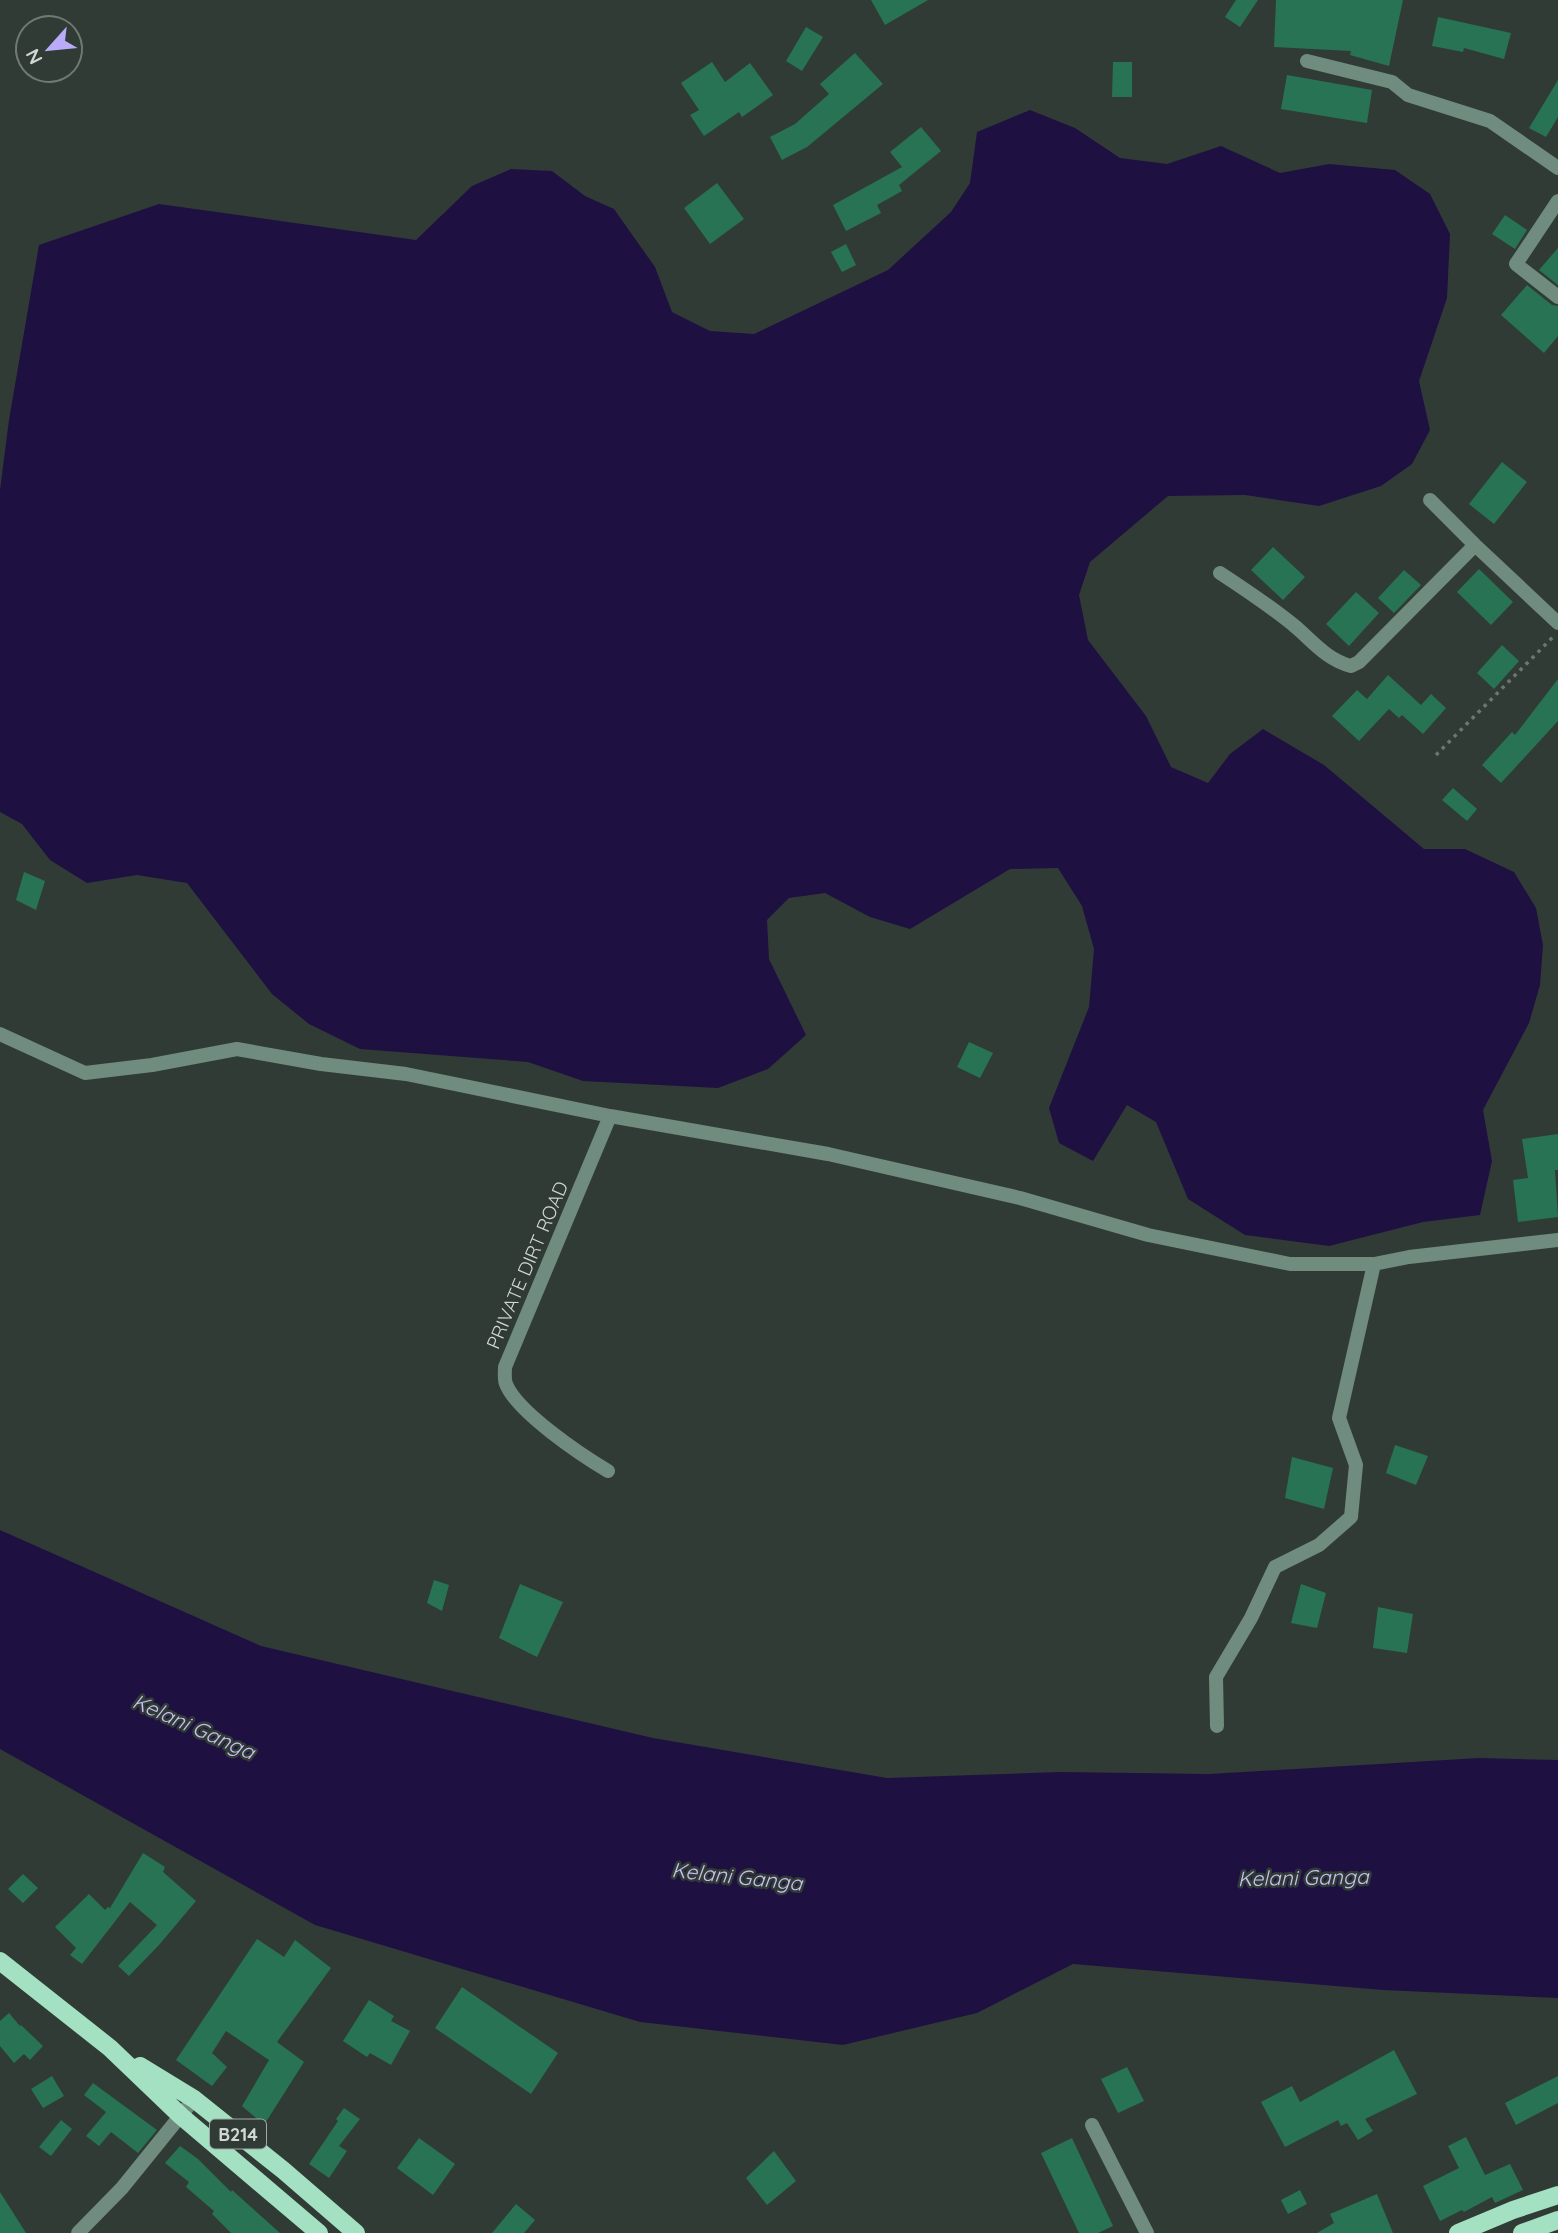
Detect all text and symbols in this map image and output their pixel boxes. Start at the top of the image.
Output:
north arrow [14,14,84,84]
text: N [20,45,48,68]
street label: PRIVATE DIRT ROAD [481,1177,573,1353]
water label: Kelani Ganga [129,1687,260,1765]
water label: Kelani Ganga [670,1856,805,1896]
water label: Kelani Ganga [1237,1863,1370,1891]
road number: B214 [210,2120,266,2148]

